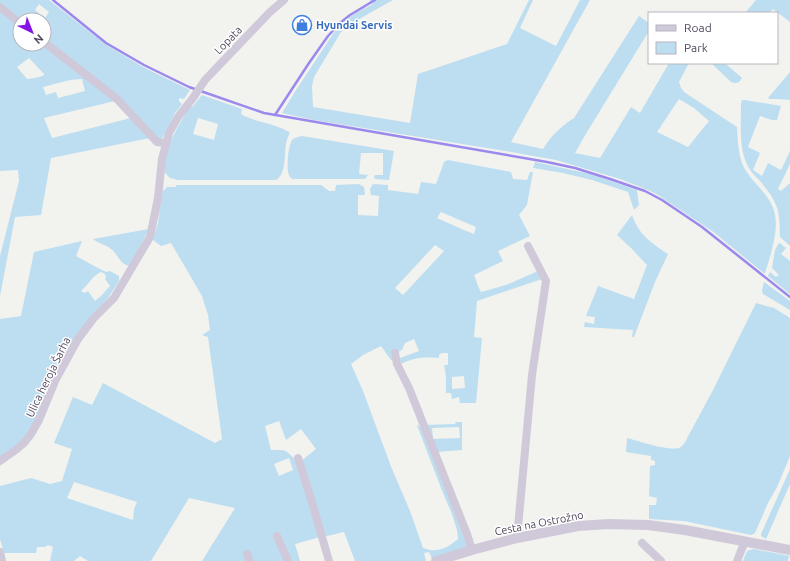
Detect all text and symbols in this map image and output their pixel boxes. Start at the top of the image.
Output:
north arrow [12,12,52,52]
legend [648,12,778,64]
shop icon: Hyundai Servis [291,14,313,36]
place label: Hyundai Servis [316,19,392,31]
text: Road [684,21,712,34]
street label: Lopata [212,24,244,56]
text: N [32,32,46,47]
text: Park [684,41,708,54]
street label: Ulica heroja Šarha [22,335,73,419]
street label: Cesta na Ostrožno [493,508,585,538]

